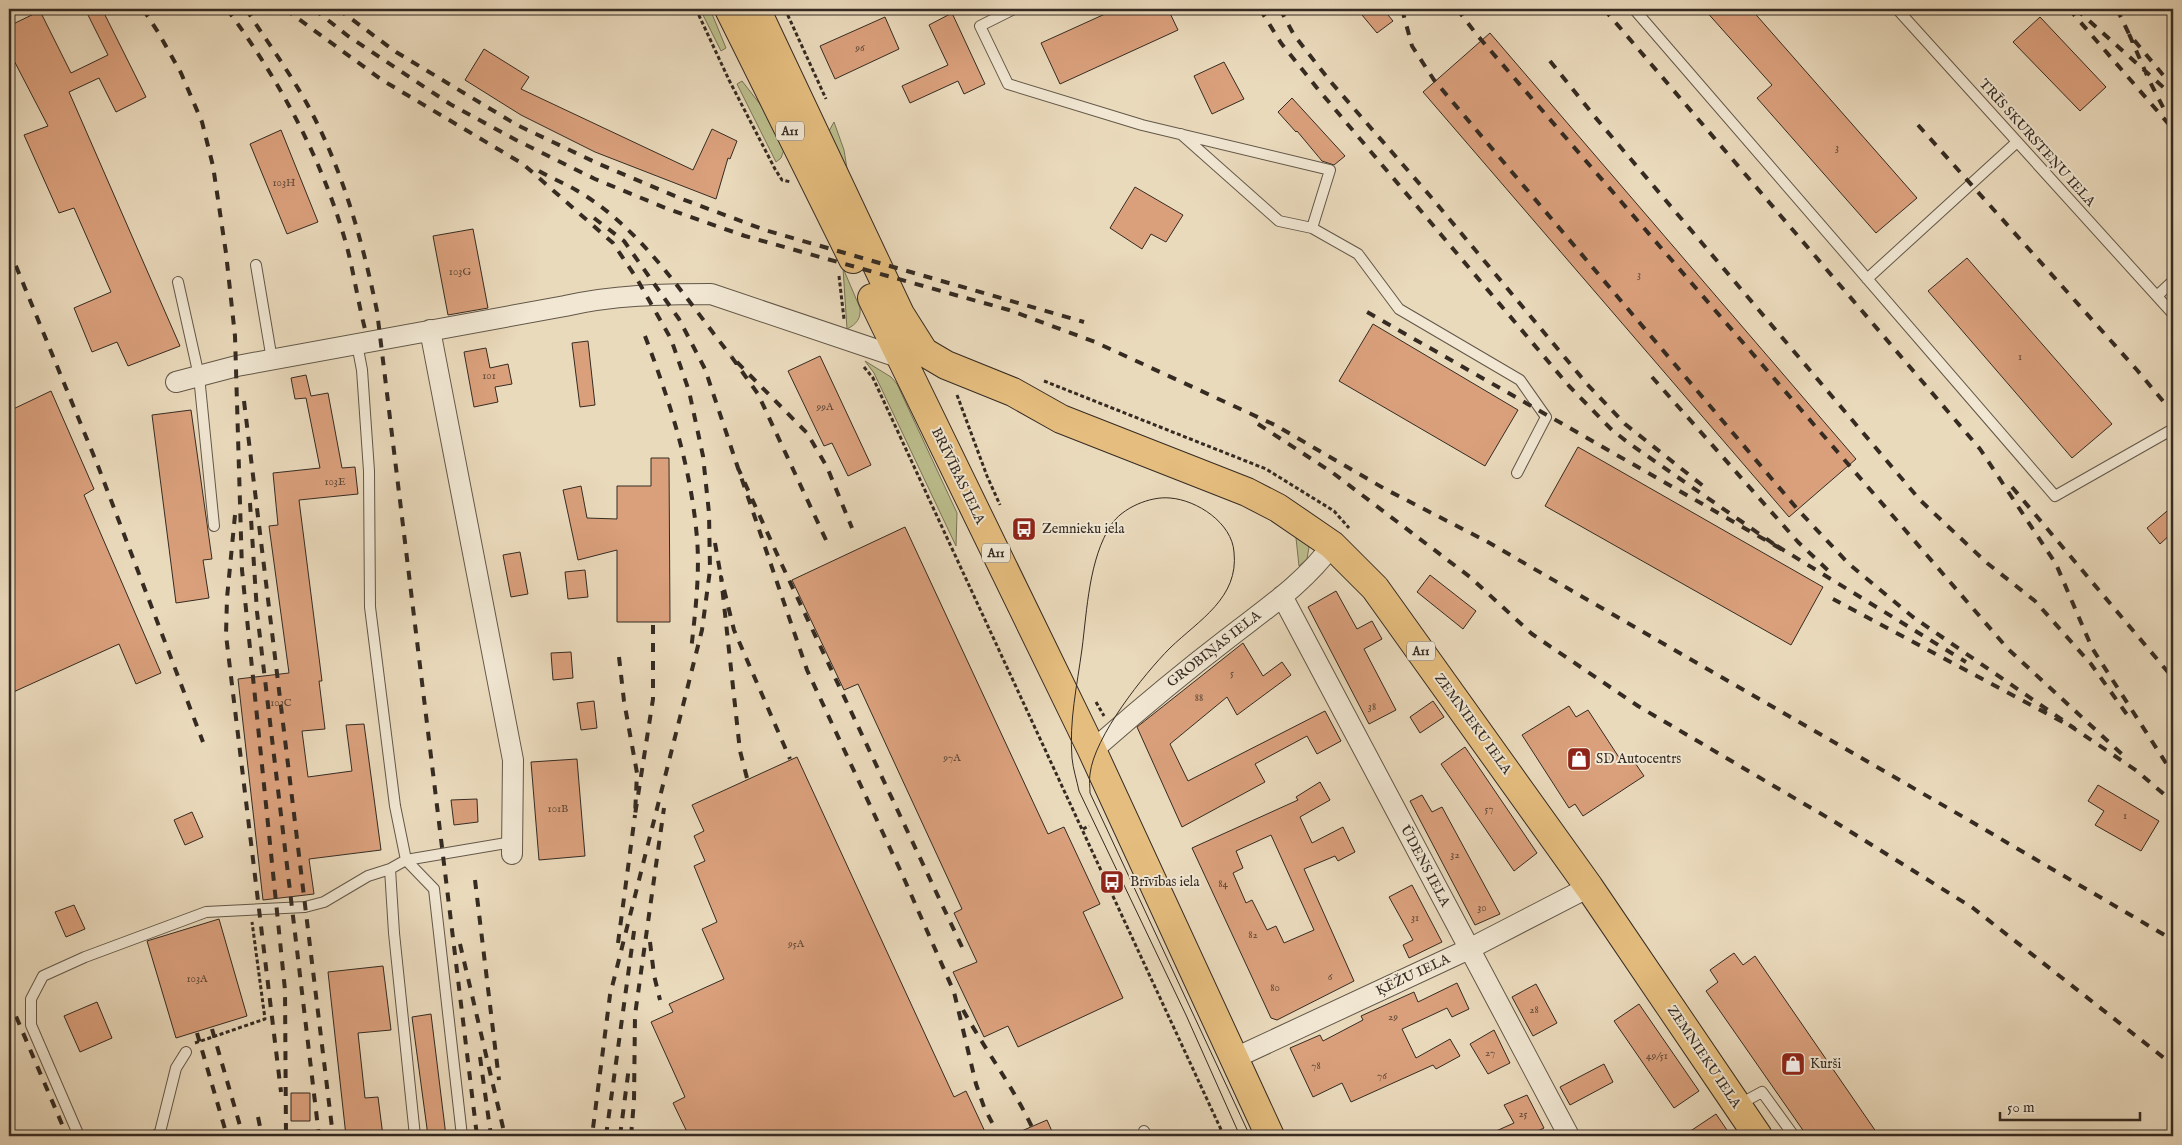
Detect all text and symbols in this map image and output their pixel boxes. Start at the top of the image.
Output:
house number: 96 [854,41,865,55]
street label: TRĪS SKURSTEŅU IELA [1975,75,2100,211]
road number: A11 [776,122,804,140]
house number: 3 [1835,141,1839,155]
house number: 103H [272,176,296,190]
house number: 103G [449,265,471,279]
house number: 3 [1637,268,1641,282]
house number: 1 [2018,350,2022,364]
house number: 101 [482,369,496,383]
house number: 99A [815,400,834,414]
street label: BRĪVĪBAS IELA [927,425,989,528]
house number: 103E [324,475,346,489]
bus stop icon: Zemnieku iela [1011,516,1037,542]
place label: Zemnieku iela [1042,520,1125,538]
road number: A11 [982,544,1010,562]
street label: GROBIŅAS IELA [1163,606,1265,691]
road number: A11 [1407,641,1435,660]
house number: 5 [1230,666,1234,680]
street label: ZEMNIEKU IELA [1430,670,1516,778]
house number: 88 [1195,691,1203,705]
house number: 103C [270,696,292,710]
house number: 38 [1368,700,1376,714]
shop icon: SD Autocentrs [1566,746,1592,772]
place label: SD Autocentrs [1596,750,1681,768]
house number: 97A [942,751,961,765]
house number: 101B [548,802,568,816]
house number: 57 [1484,802,1494,816]
house number: 1 [2123,809,2127,823]
street label: ŪDENS IELA [1396,822,1454,910]
house number: 32 [1450,848,1460,862]
bus stop icon: Brīvības iela [1099,869,1125,895]
place label: Brīvības iela [1130,873,1200,891]
house number: 84 [1218,877,1228,891]
house number: 30 [1477,901,1487,915]
house number: 31 [1411,911,1419,925]
house number: 82 [1248,928,1258,942]
house number: 95A [787,937,805,951]
street label: ĶĒŽU IELA [1373,950,1453,1000]
house number: 6 [1328,970,1333,984]
house number: 103A [187,972,208,986]
house number: 80 [1270,981,1280,995]
street label: ZEMNIEKU IELA [1663,1002,1745,1112]
house number: 28 [1529,1003,1539,1017]
house number: 29 [1388,1010,1398,1024]
house number: 27 [1485,1046,1495,1060]
house number: 49/51 [1646,1049,1668,1063]
shop icon: Kurši [1780,1051,1806,1077]
place label: Kurši [1810,1055,1841,1073]
house number: 78 [1311,1059,1321,1073]
house number: 76 [1377,1069,1387,1083]
scale bar [2000,1090,2140,1122]
text: 50 m [2007,1098,2035,1117]
house number: 25 [1518,1107,1528,1121]

